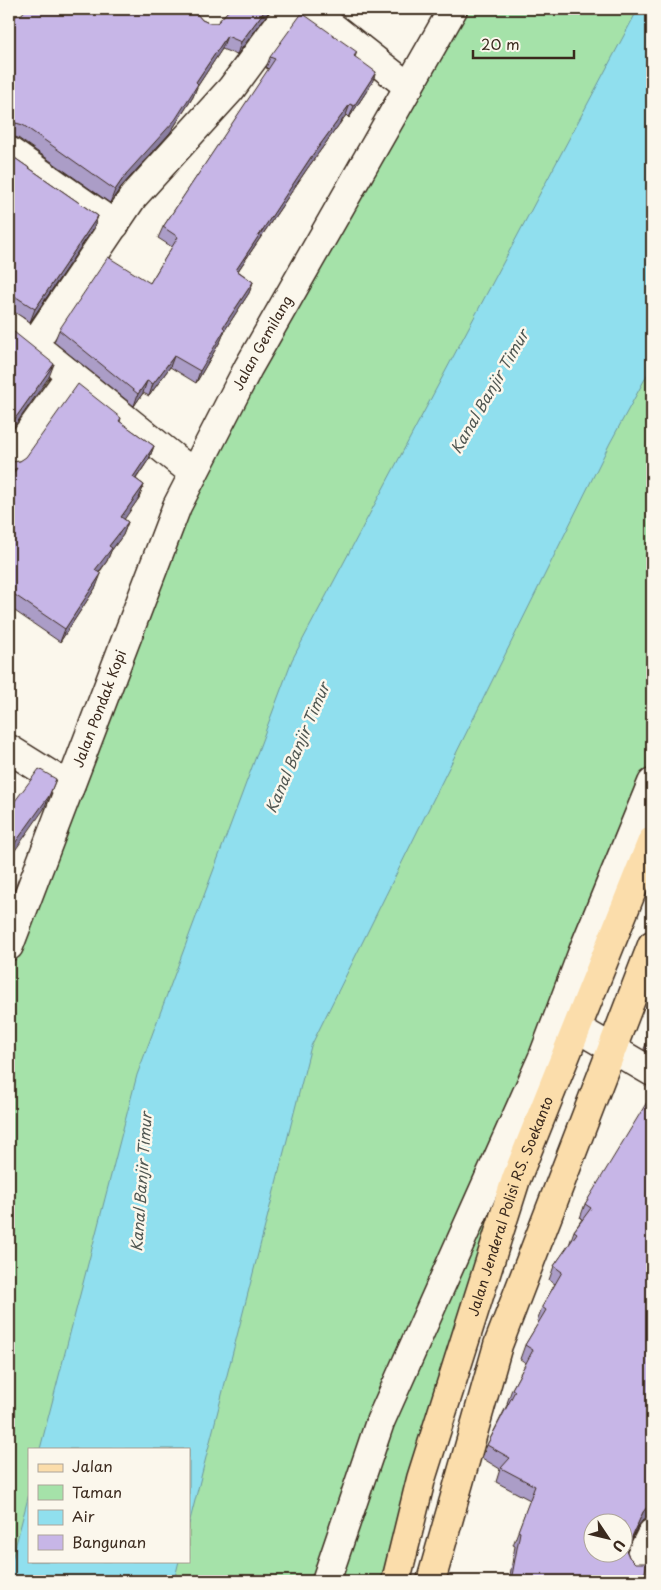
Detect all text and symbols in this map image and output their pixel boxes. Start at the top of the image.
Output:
scale bar [473,28,575,60]
text: 20 m [481,32,520,55]
street label: Jalan Gemilang [227,291,297,394]
water label: Kanal Banjir Timur [444,323,535,457]
street label: Jalan Pondak Kopi [67,646,131,770]
water label: Kanal Banjir Timur [259,677,335,816]
street label: Jalan Jenderal Polisi RS. Soekanto [462,1093,558,1319]
water label: Kanal Banjir Timur [124,1109,157,1252]
legend [28,1448,190,1562]
text: Jalan [72,1454,113,1477]
text: Taman [72,1480,122,1503]
text: Air [72,1504,95,1527]
north arrow [584,1512,634,1562]
text: Bangunan [72,1530,146,1553]
text: U [607,1535,631,1556]

